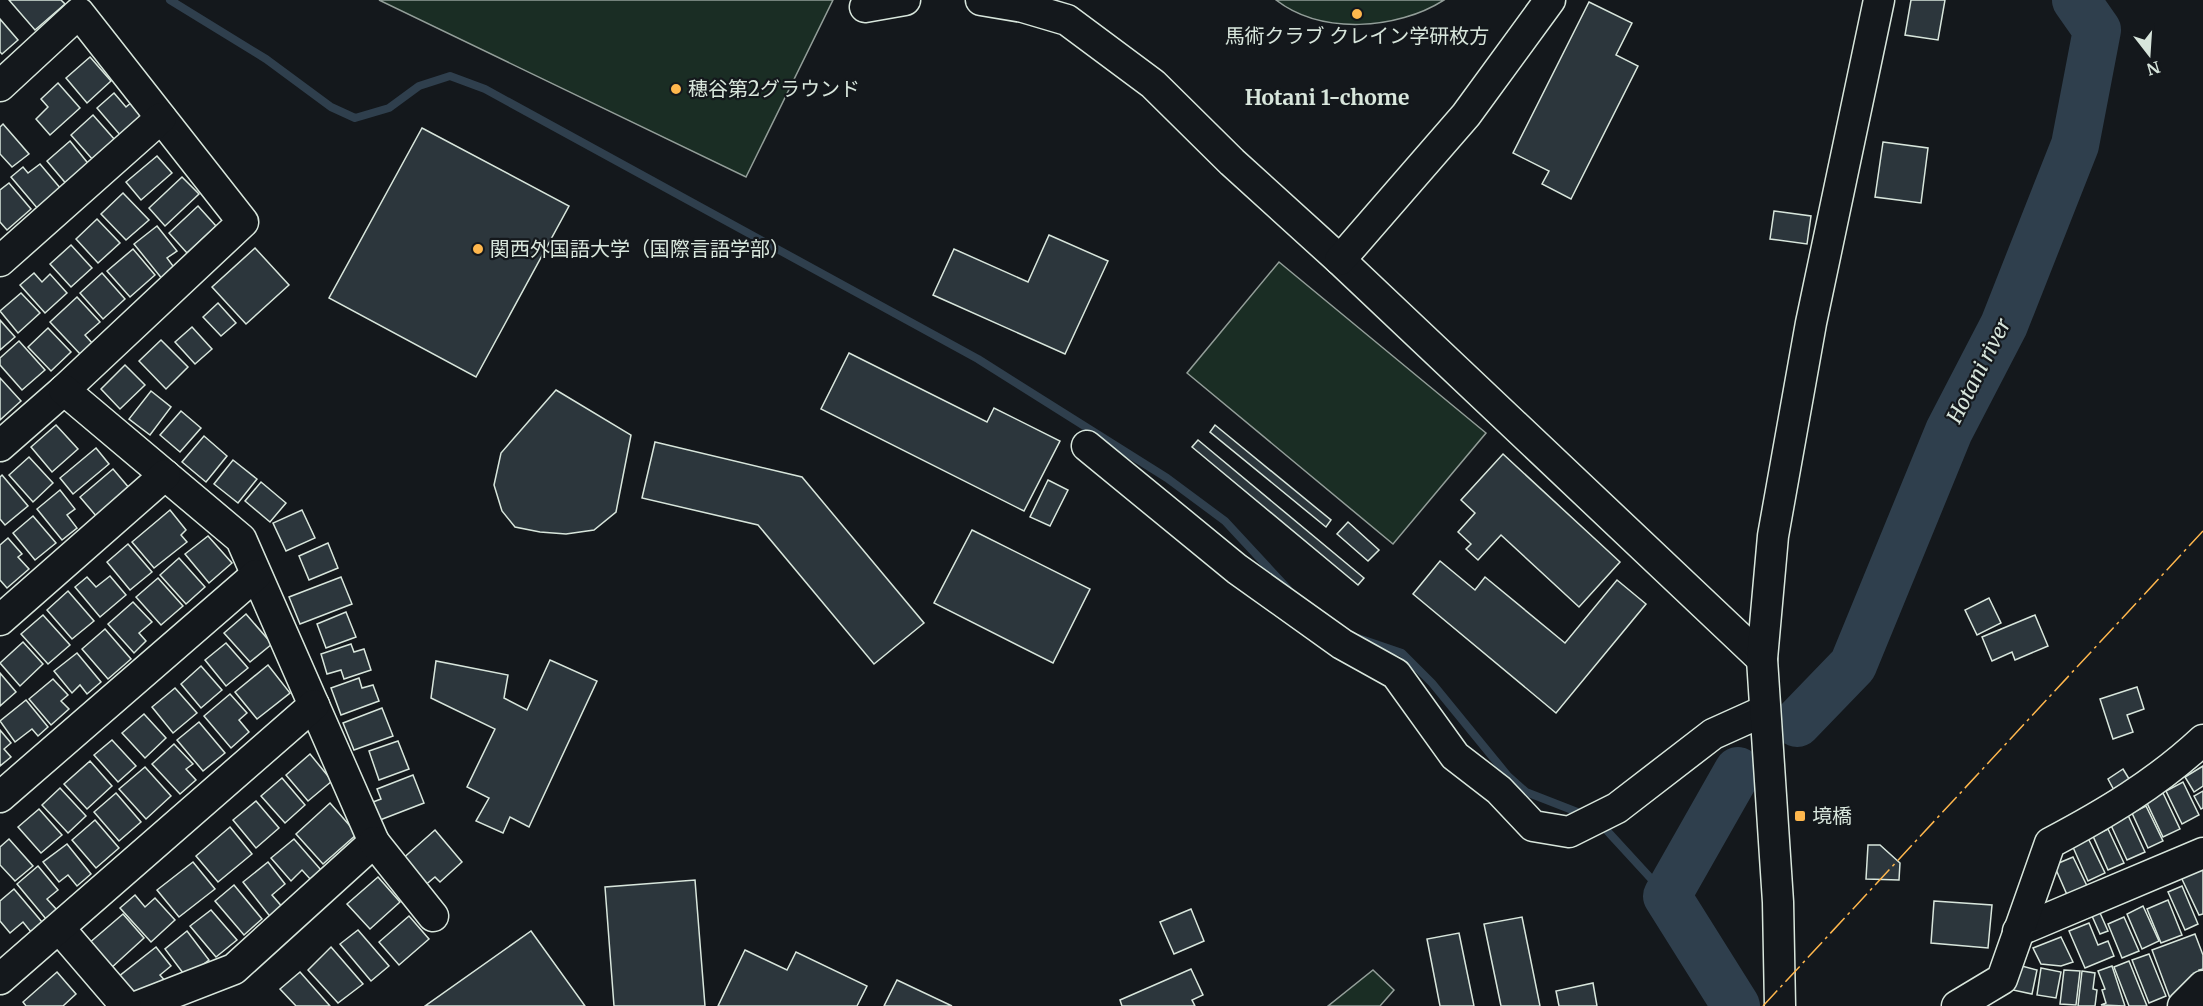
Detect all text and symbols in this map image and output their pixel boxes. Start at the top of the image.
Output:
marker: 馬術クラブ クレイン学研枚方 [1350,7,1364,21]
place label: 馬術クラブ クレイン学研枚方 [1225,23,1489,48]
north arrow [2119,24,2179,84]
text: N [2144,57,2162,80]
place label: 穂谷第2グラウンド [688,76,860,101]
marker: 穂谷第2グラウンド [669,82,683,96]
district label: Hotani 1-chome [1245,84,1409,111]
place label: 関西外国語大学（国際言語学部） [490,236,790,261]
marker: 関西外国語大学（国際言語学部） [471,242,485,256]
water label: Hotani river [1940,313,2017,429]
place label: 境橋 [1812,803,1852,828]
marker: 境橋 [1793,809,1807,823]

